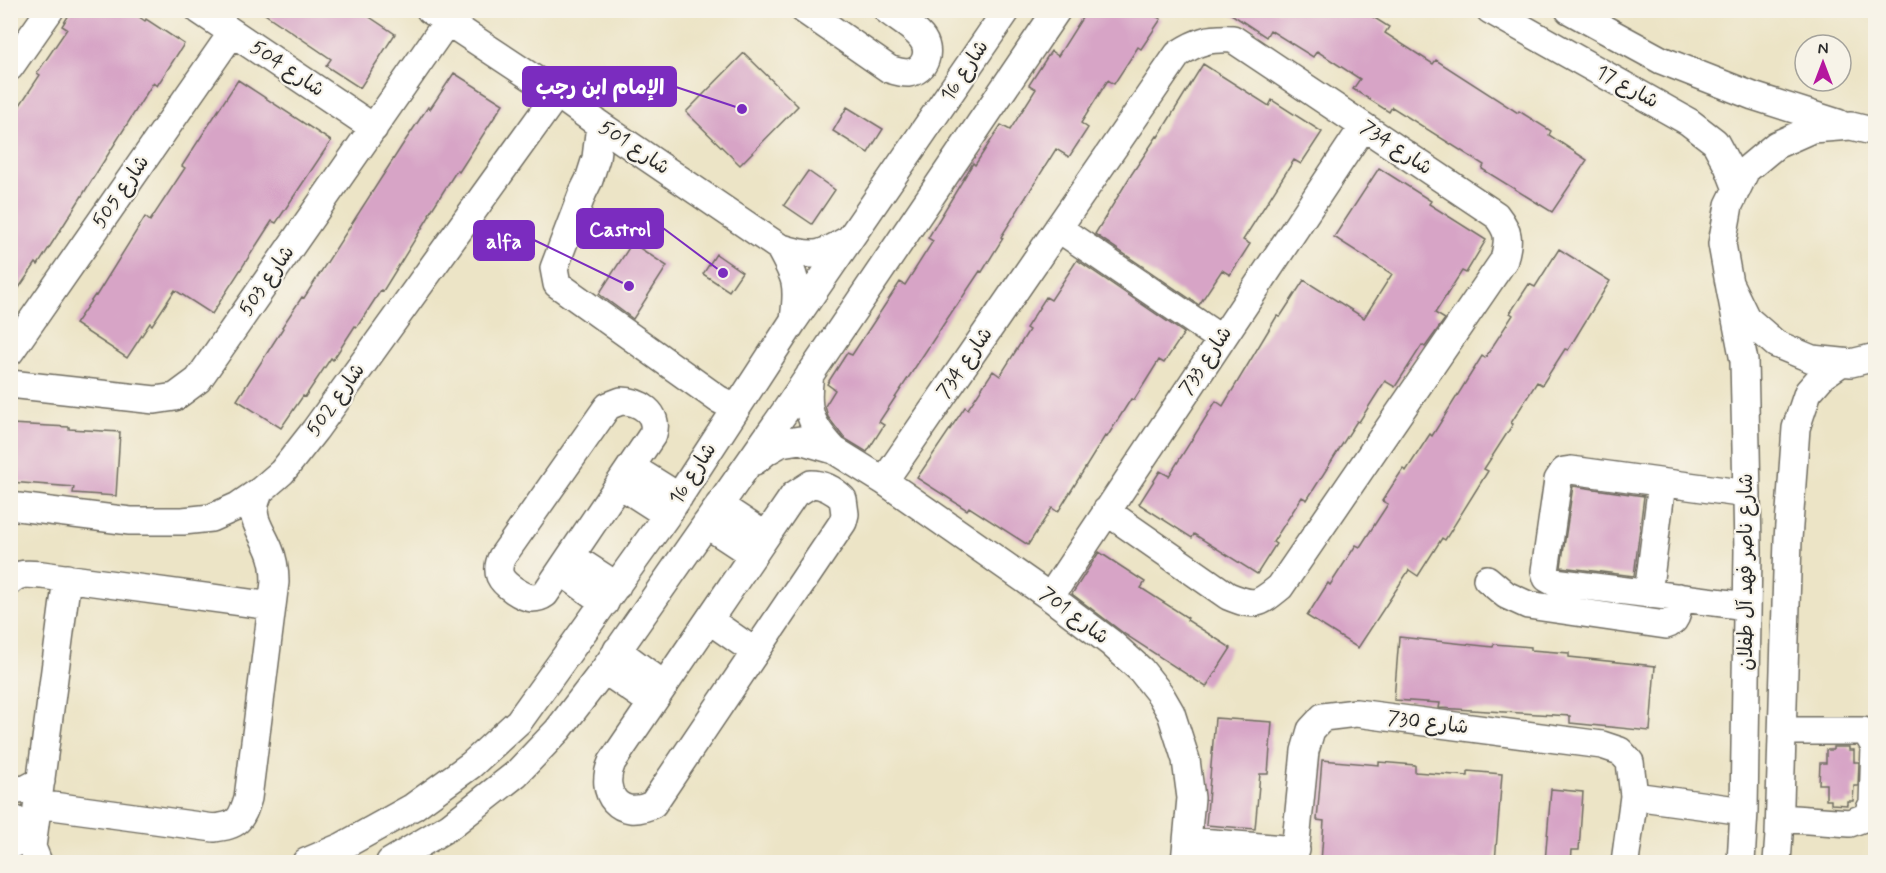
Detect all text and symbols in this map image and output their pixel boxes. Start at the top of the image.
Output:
north arrow [1793,33,1853,93]
street label: شارع 504 [245,34,329,104]
street label: شارع 16 [935,35,995,107]
text: N [1818,39,1828,60]
street label: شارع 17 [1591,59,1663,115]
callout: الإمام ابن رجب [523,67,676,106]
text: الإمام ابن رجب [536,74,664,103]
street label: شارع 501 [593,114,675,182]
street label: شارع 734 [1355,114,1437,182]
street label: شارع 505 [86,150,156,234]
callout: Castrol [577,209,663,248]
text: Castrol [589,216,651,244]
callout: alfa [474,221,534,260]
text: alfa [486,228,522,256]
street label: شارع 503 [233,240,301,322]
street label: شارع 733 [1173,321,1239,401]
street label: شارع 734 [931,322,999,404]
street label: شارع 502 [300,358,372,442]
street label: شارع 16 [663,438,723,510]
street label: شارع ناصر فهد آل طفلان [1733,473,1760,671]
street label: شارع 701 [1034,581,1114,651]
street label: شارع 730 [1386,705,1470,741]

